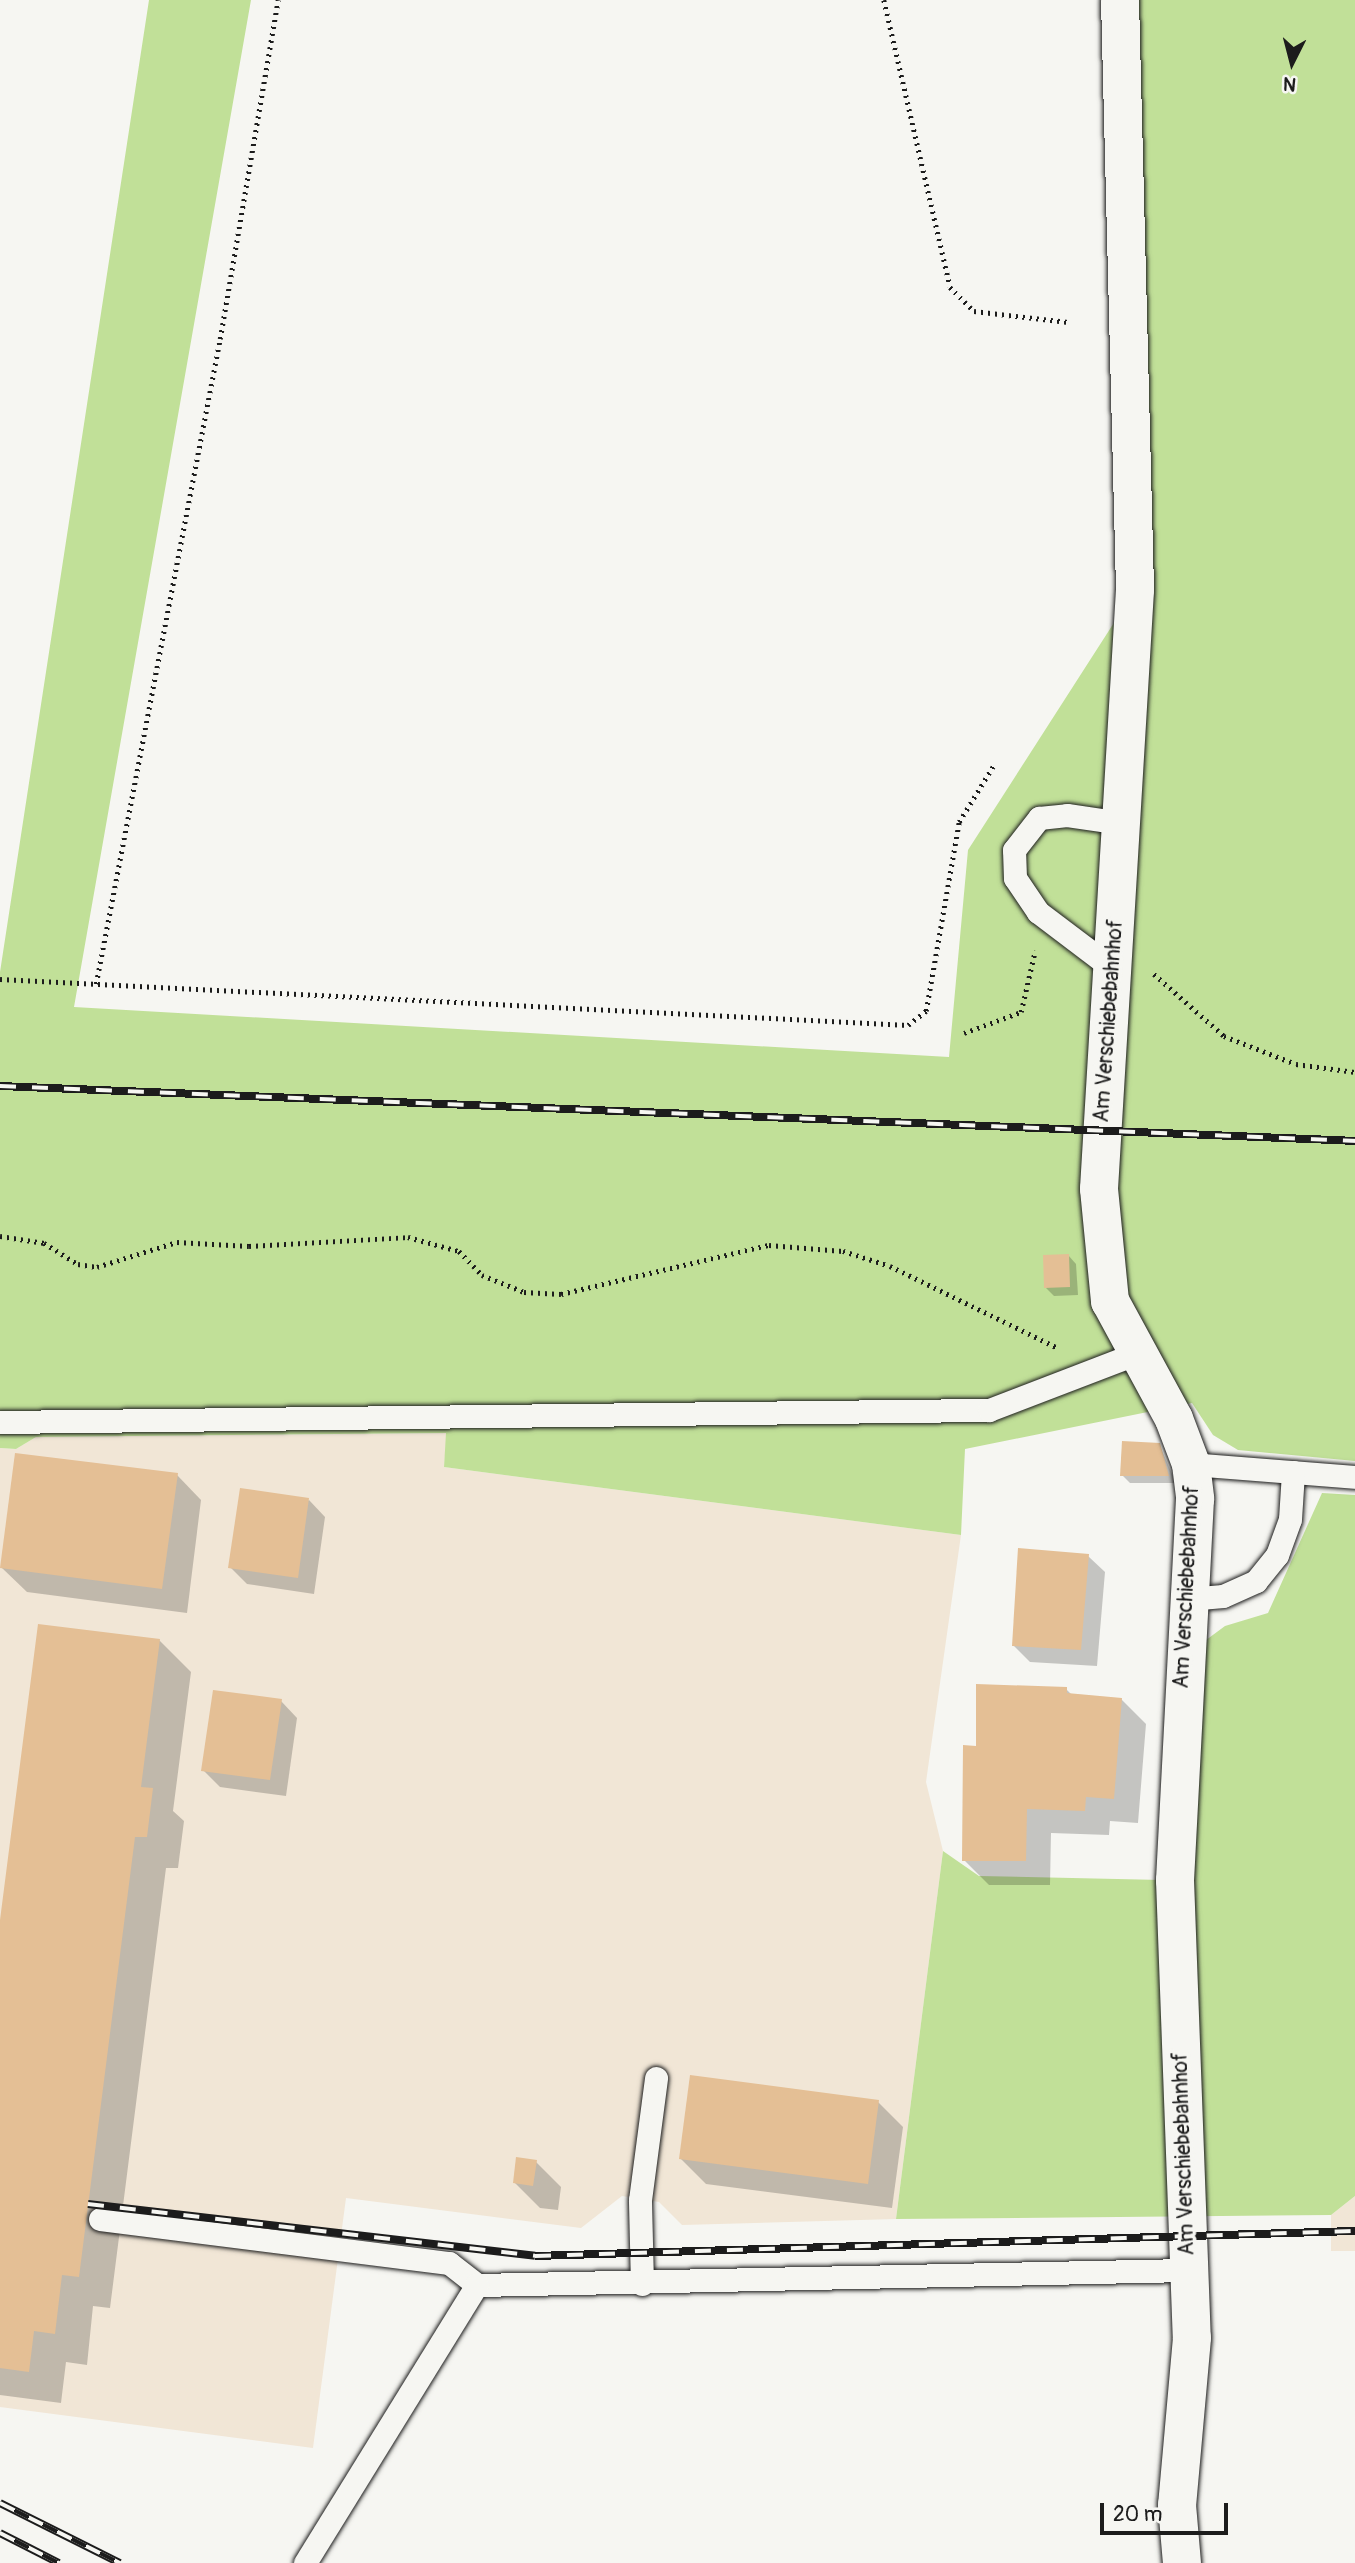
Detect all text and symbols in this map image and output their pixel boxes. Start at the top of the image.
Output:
north arrow [1257,28,1327,98]
text: N [1282,71,1297,96]
street label: Am Verschiebebahnhof [1089,919,1129,1123]
street label: Am Verschiebebahnhof [1169,1485,1205,1689]
street label: Am Verschiebebahnhof [1168,2052,1200,2256]
scale bar [1103,2490,1231,2534]
text: 20 m [1113,2501,1162,2528]

